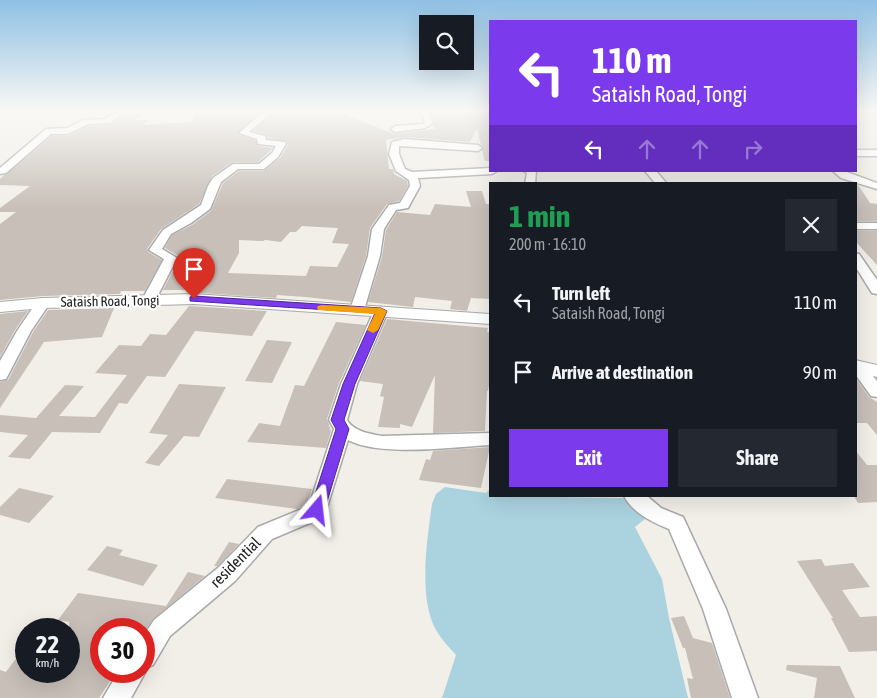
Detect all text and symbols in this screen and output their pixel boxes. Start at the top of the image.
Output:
map controls [419,15,474,70]
button: search [419,15,474,70]
icon: left [509,40,574,105]
text: 110 m [592,40,671,80]
text: Sataish Road, Tongi [592,81,747,107]
icon: left [580,135,608,163]
icon: ahead [633,135,661,163]
icon: ahead [686,135,714,163]
icon: right [739,135,767,163]
text: 1 min [509,199,570,233]
button: close [785,199,837,251]
text: 200 m · 16:10 [509,235,586,253]
pin [173,248,215,299]
icon: arrive [180,255,208,283]
text: Turn left [552,282,610,304]
icon: left [509,288,537,316]
text: 110 m [794,291,837,313]
street label: Sataish Road, Tongi [60,292,160,310]
text: Sataish Road, Tongi [552,304,665,322]
icon: arrive [509,358,537,386]
text: Arrive at destination [552,361,693,383]
text: 90 m [803,361,837,383]
button: Exit [509,429,668,487]
button: Share [678,429,837,487]
position arrow [290,483,342,535]
street label: residential [206,533,264,591]
speed limit sign: 30 [90,618,155,683]
text: 22 [36,630,59,658]
text: km/h [36,656,59,670]

